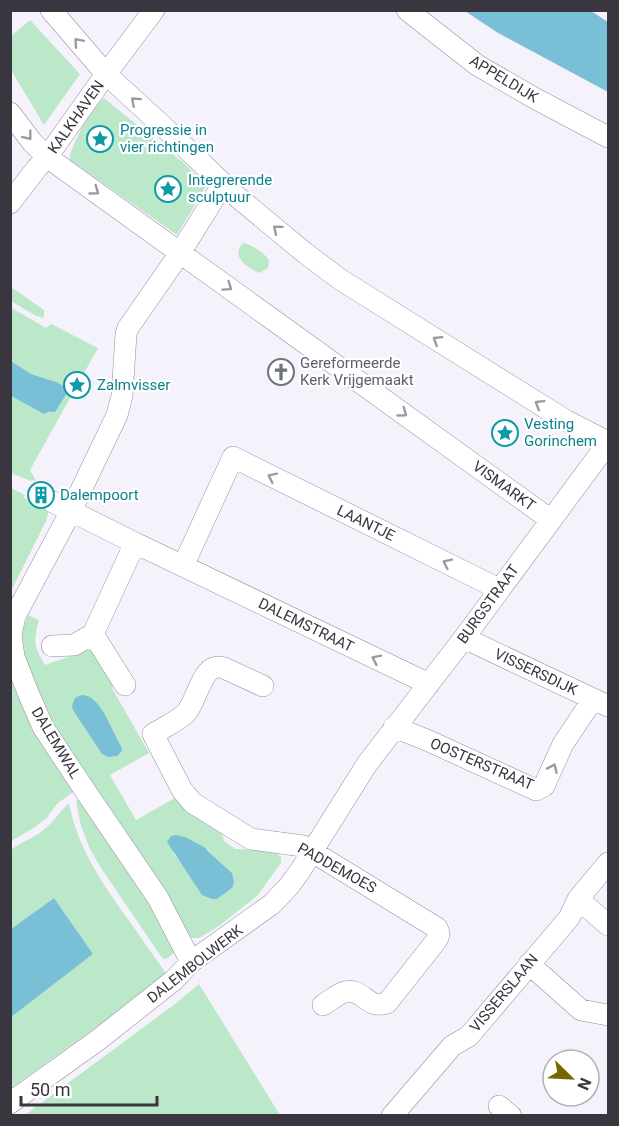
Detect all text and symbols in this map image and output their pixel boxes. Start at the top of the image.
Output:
one-way arrow [74,38,85,49]
street label: APPELDIJK [466,51,542,107]
street label: KALKHAVEN [44,77,108,157]
one-way arrow [131,97,142,108]
place label: Progressie in vier richtingen [120,121,214,156]
place icon: Progressie in vier richtingen [85,124,115,154]
one-way arrow [20,129,31,140]
place label: Integrerende sculptuur [188,171,272,206]
place icon: Integrerende sculptuur [153,174,183,204]
one-way arrow [88,184,99,195]
one-way arrow [273,225,284,236]
one-way arrow [221,280,232,291]
one-way arrow [433,336,443,348]
place label: Gereformeerde Kerk Vrijgemaakt [300,354,414,389]
church icon: Gereformeerde Kerk Vrijgemaakt [266,357,296,387]
place icon: Zalmvisser [62,370,92,400]
place label: Zalmvisser [97,376,170,394]
one-way arrow [535,399,545,411]
one-way arrow [396,406,407,417]
place label: Vesting Gorinchem [524,415,597,450]
place icon: Vesting Gorinchem [490,418,520,448]
street label: VISMARKT [469,457,539,515]
one-way arrow [267,472,278,484]
building icon: Dalempoort [26,480,56,510]
place label: Dalempoort [60,486,139,504]
street label: LAANTJE [334,501,398,545]
one-way arrow [442,559,453,570]
street label: BURGSTRAAT [453,561,523,647]
street label: DALEMSTRAAT [255,594,357,656]
street label: VISSERSDIJK [492,645,581,699]
one-way arrow [371,655,382,666]
street label: DALEMWAL [28,704,84,782]
street label: OOSTERSTRAAT [427,734,537,794]
one-way arrow [545,763,557,774]
street label: PADDEMOES [294,839,380,897]
street label: DALEMBOLWERK [144,921,247,1007]
street label: VISSERSLAAN [466,950,542,1036]
north arrow [541,1048,601,1108]
scale bar [21,1069,158,1107]
text: N [573,1075,595,1093]
text: 50 m [30,1079,70,1100]

